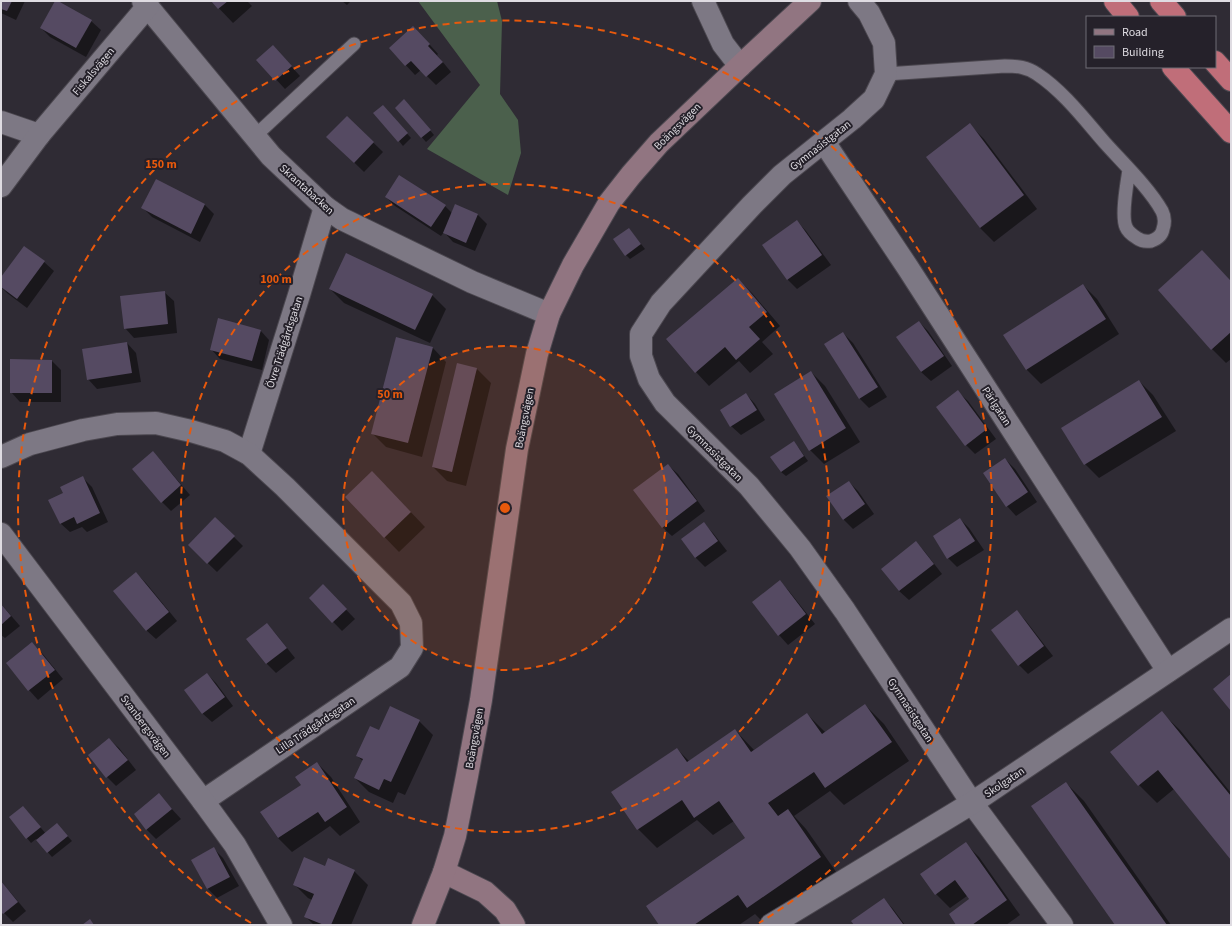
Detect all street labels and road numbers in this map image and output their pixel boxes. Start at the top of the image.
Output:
street label: Fiskalsvägen [69,44,118,99]
street label: Boängsvägen [650,99,704,153]
street label: Gymnasistgatan [787,117,854,174]
street label: Skrantabacken [276,161,337,218]
street label: Övre Trädgårdsgatan [263,294,306,390]
street label: Pärlgatan [978,384,1015,429]
street label: Boängsvägen [511,387,538,450]
street label: Gymnasistgatan [683,422,746,485]
street label: Gymnasistgatan [884,675,937,745]
street label: Svanbergsvägen [117,692,174,761]
street label: Lilla Trädgårdsgatan [272,693,358,758]
street label: Boängsvägen [462,707,487,770]
street label: Skolgatan [981,763,1027,801]

